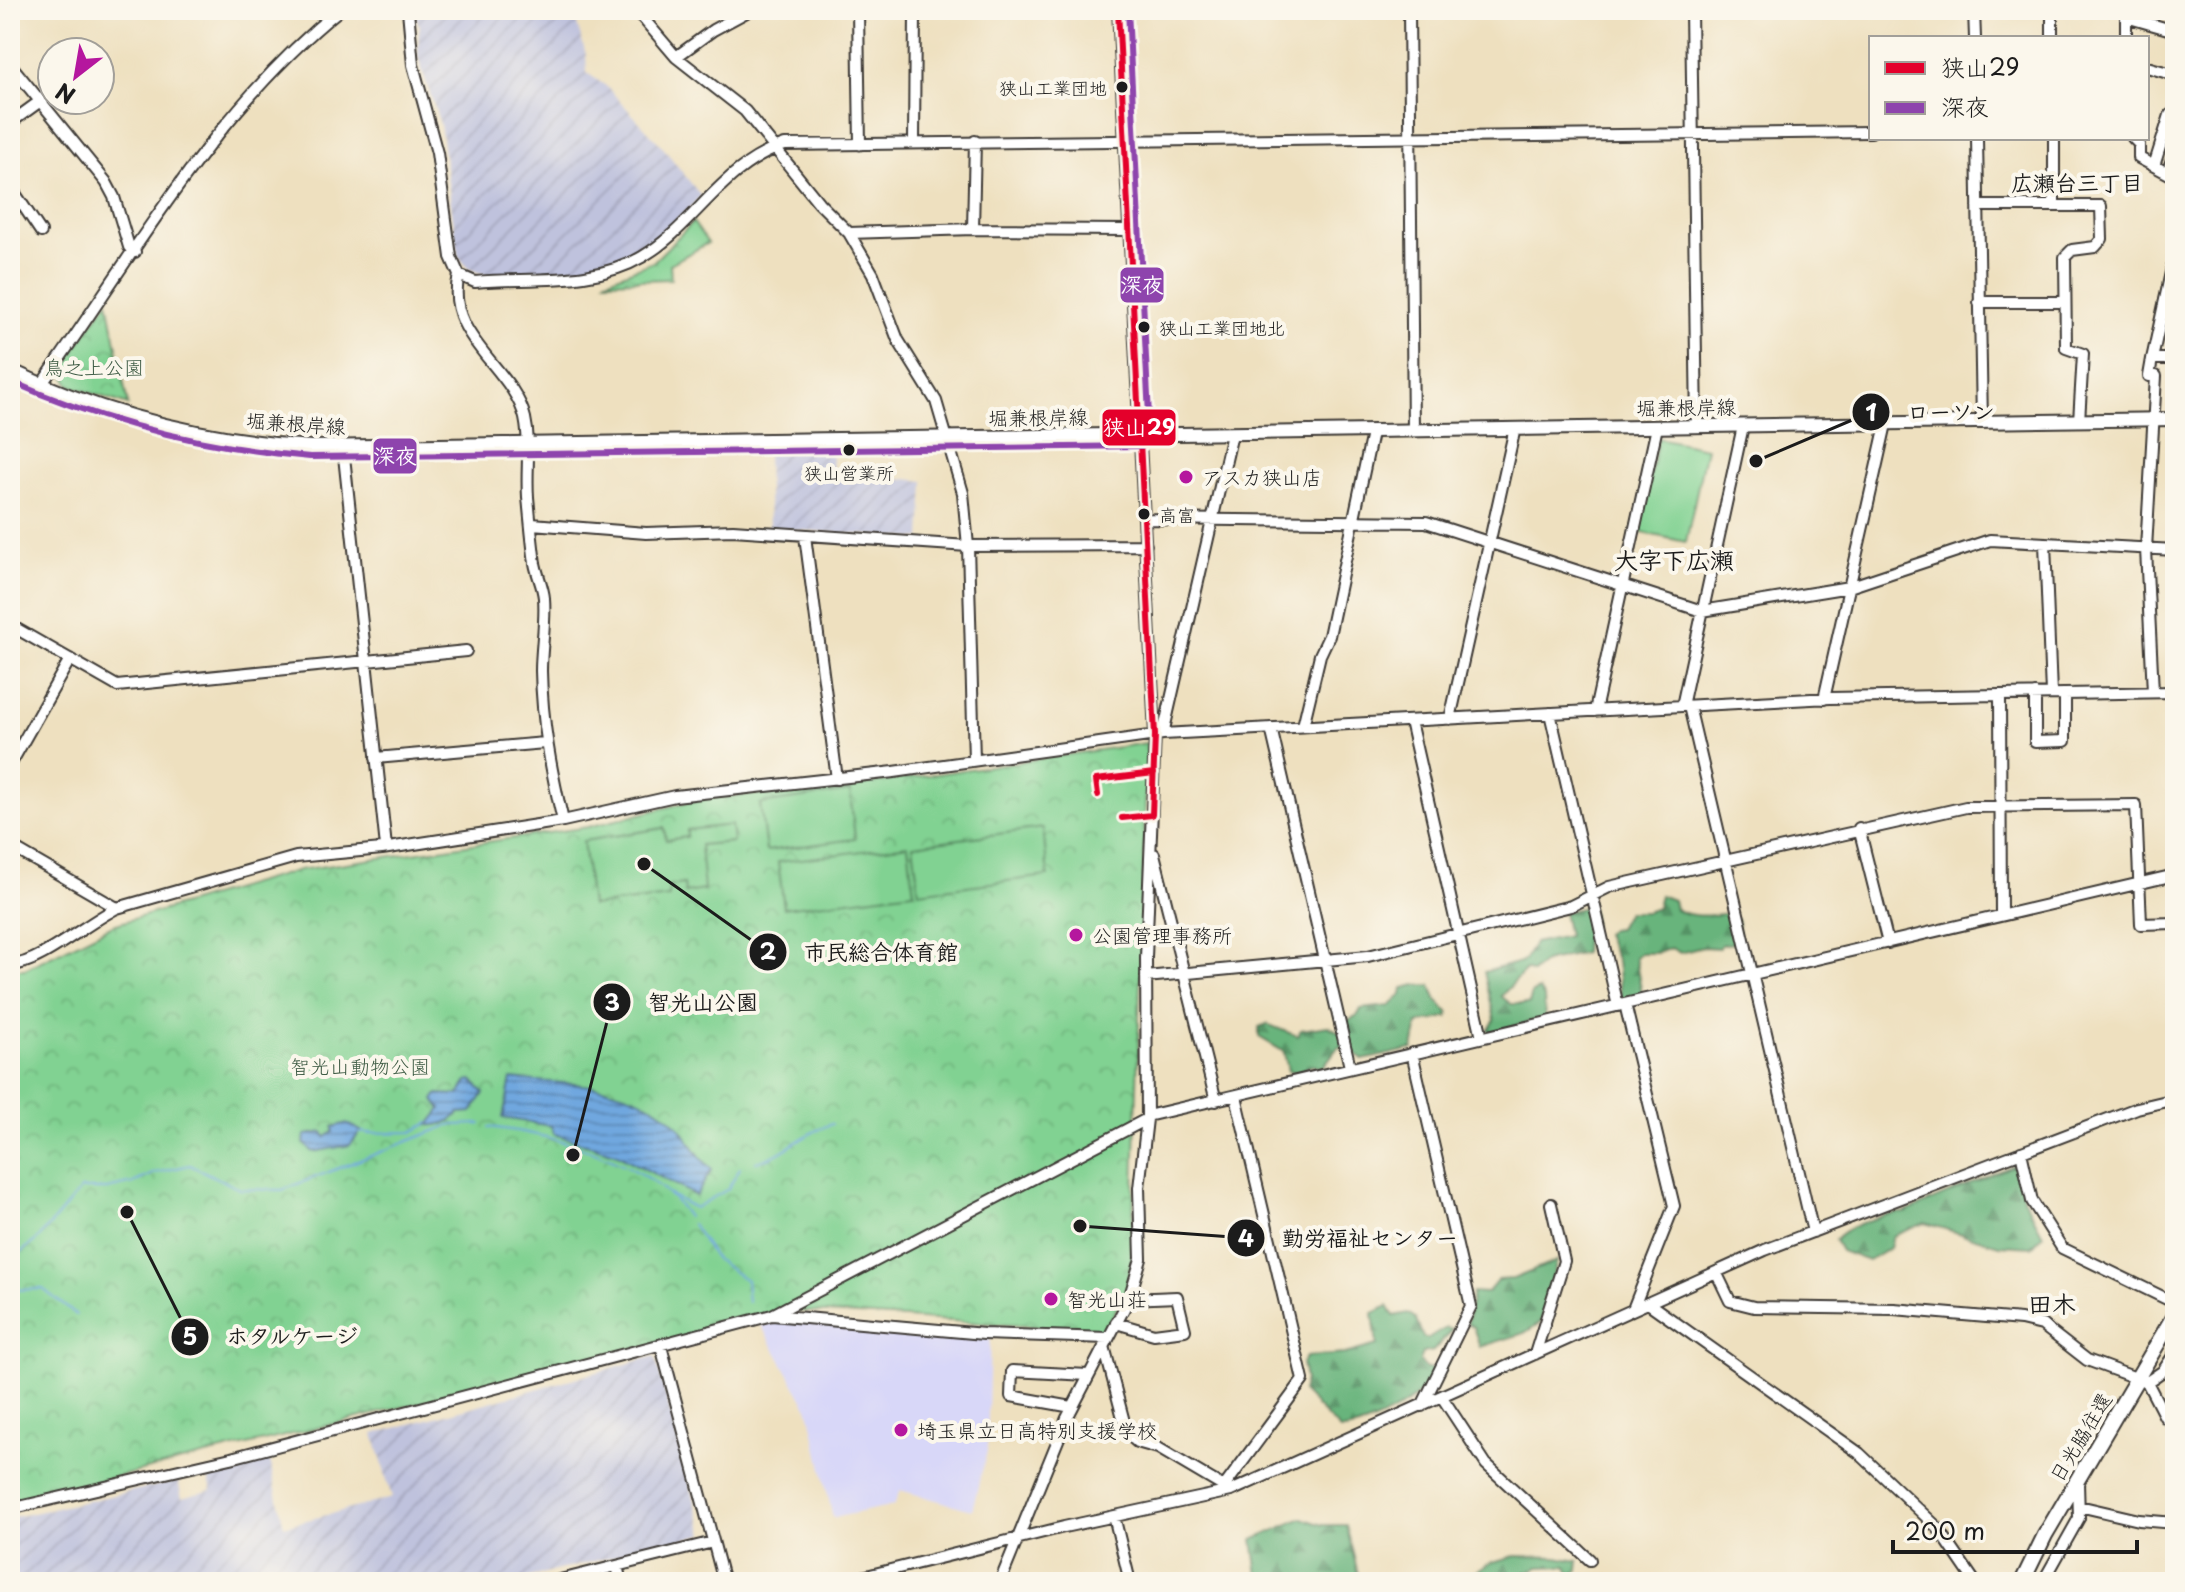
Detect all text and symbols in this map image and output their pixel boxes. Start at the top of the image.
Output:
north arrow [36,36,116,116]
legend [1869,36,2149,140]
text: 狭山29 [1941,48,2020,84]
place label: 狭山工業団地 [999,74,1107,101]
text: N [49,76,81,113]
marker: 狭山工業団地 [1114,79,1130,95]
text: 深夜 [1941,88,1989,124]
district label: 広瀬台三丁目 [2011,165,2143,198]
line badge: 深夜 [1119,266,1165,304]
text: 深夜 [1120,267,1164,300]
place label: 狭山工業団地北 [1159,314,1285,341]
marker: 狭山工業団地北 [1136,319,1152,335]
park label: 鳥之上公園 [44,352,144,382]
callout: ローソン [1851,389,2011,435]
street label: 堀兼根岸線 [1636,391,1736,423]
text: 1 [1865,393,1877,429]
text: ローソン [1907,394,1995,427]
street label: 堀兼根岸線 [988,401,1088,433]
street label: 堀兼根岸線 [245,405,347,441]
line badge: 狭山29 [1101,408,1177,447]
text: 狭山29 [1103,409,1175,442]
line badge: 深夜 [372,437,418,475]
text: 深夜 [373,438,417,471]
marker: 狭山営業所 [841,442,857,458]
place label: 狭山営業所 [804,459,894,486]
place label: アスカ狭山店 [1202,462,1322,492]
marker: アスカ狭山店 [1177,468,1195,486]
place label: 高富 [1159,501,1195,528]
marker: 高富 [1136,506,1152,522]
district label: 大字下広瀬 [1614,541,1734,577]
place label: 公園管理事務所 [1092,920,1232,950]
marker: 公園管理事務所 [1067,926,1085,944]
callout: 市民総合体育館 [748,929,974,975]
text: 2 [760,932,777,968]
text: 市民総合体育館 [804,934,958,967]
callout: 智光山公園 [592,979,774,1025]
text: 3 [604,983,620,1019]
text: 智光山公園 [648,984,758,1017]
park label: 智光山動物公園 [290,1051,430,1081]
callout: 勤労福祉センター [1226,1215,1474,1261]
text: 4 [1238,1219,1254,1255]
text: 勤労福祉センター [1282,1220,1458,1253]
place label: 智光山荘 [1067,1284,1147,1314]
district label: 田木 [2028,1285,2076,1321]
marker: 智光山荘 [1042,1290,1060,1308]
callout: ホタルケージ [170,1314,374,1360]
text: 5 [182,1317,198,1353]
text: ホタルケージ [226,1318,358,1351]
street label: 日光脇往還 [2041,1386,2119,1488]
place label: 埼玉県立日高特別支援学校 [917,1415,1157,1445]
marker: 埼玉県立日高特別支援学校 [892,1421,910,1439]
scale bar [1893,1504,2137,1554]
text: 200 m [1905,1512,1985,1548]

